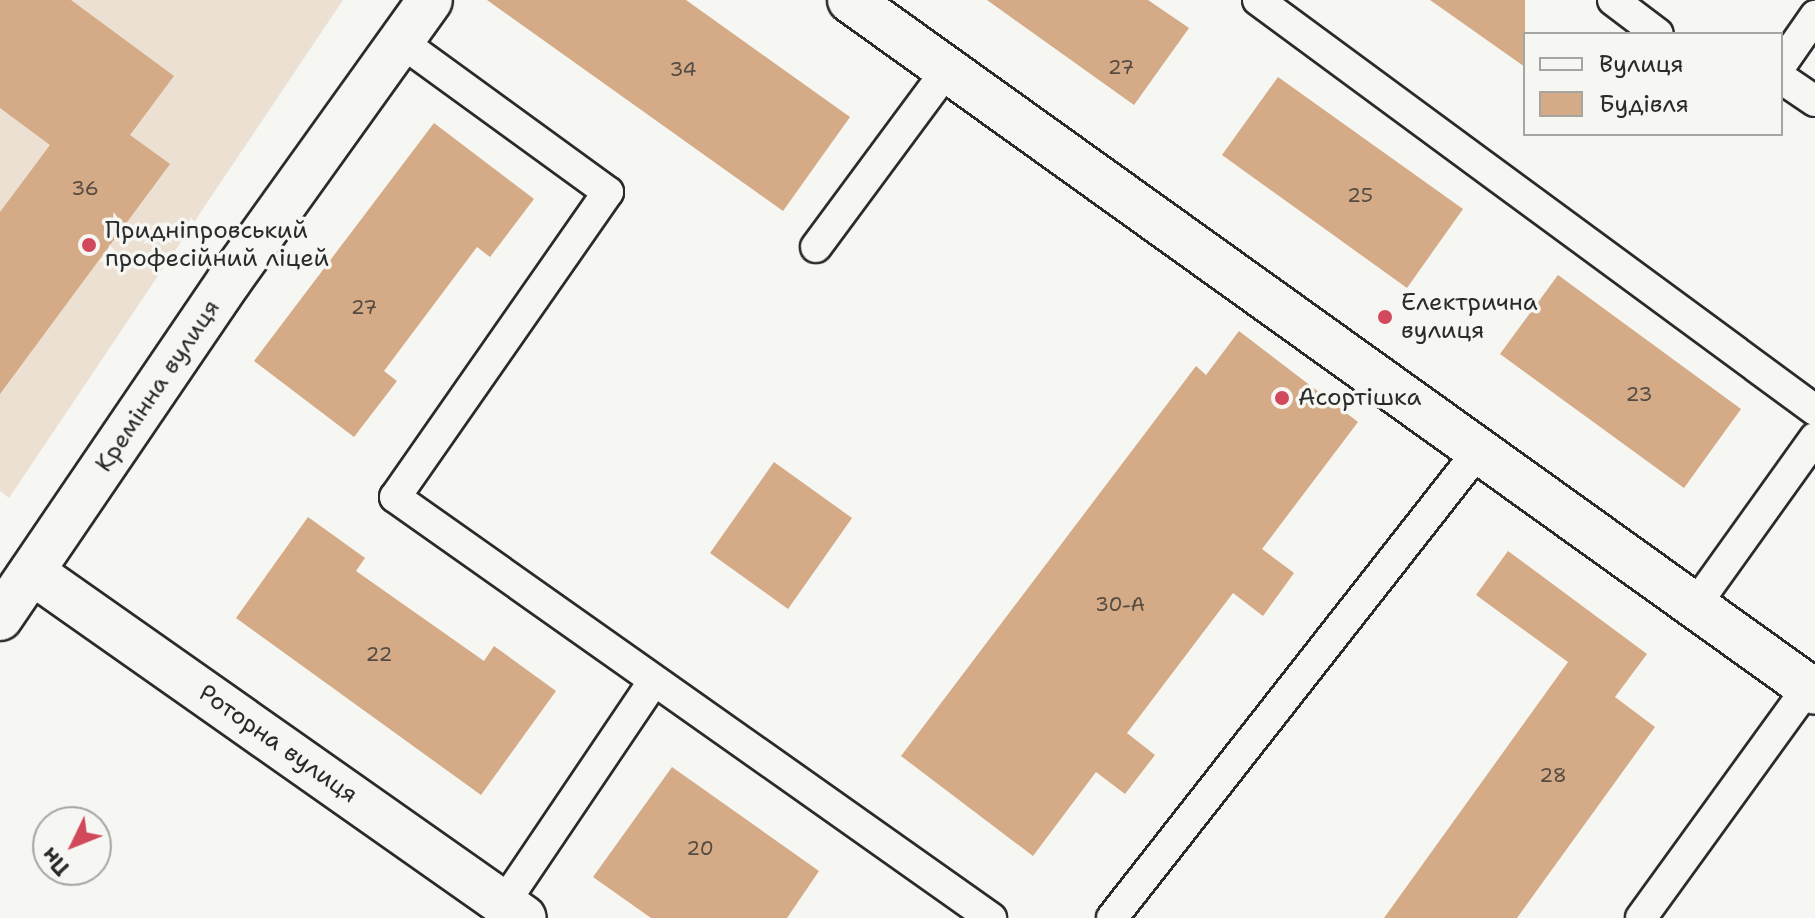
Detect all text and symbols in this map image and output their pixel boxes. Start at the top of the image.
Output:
legend [1523,32,1783,136]
text: Вулиця [1599,48,1684,80]
house number: 27 [1108,55,1134,79]
house number: 34 [669,57,697,81]
text: Будівля [1599,88,1689,120]
house number: 36 [71,176,99,200]
house number: 25 [1347,183,1373,207]
place label: Придніпровський професійний ліцей [105,217,329,273]
marker: Придніпровський професійний ліцей [80,236,98,254]
place label: Електрична вулиця [1401,289,1538,345]
street label: Кремінна вулиця [90,294,226,478]
house number: 27 [351,295,377,319]
marker: Електрична вулиця [1376,308,1394,326]
house number: 23 [1626,382,1652,406]
place label: Асортішка [1298,384,1421,412]
marker: Асортішка [1273,389,1291,407]
house number: 30-А [1095,592,1145,616]
house number: 22 [366,642,392,666]
street label: Роторна вулиця [193,679,363,809]
house number: 28 [1539,763,1567,787]
north arrow [32,806,112,886]
house number: 20 [686,836,714,860]
text: Пн [35,841,76,882]

